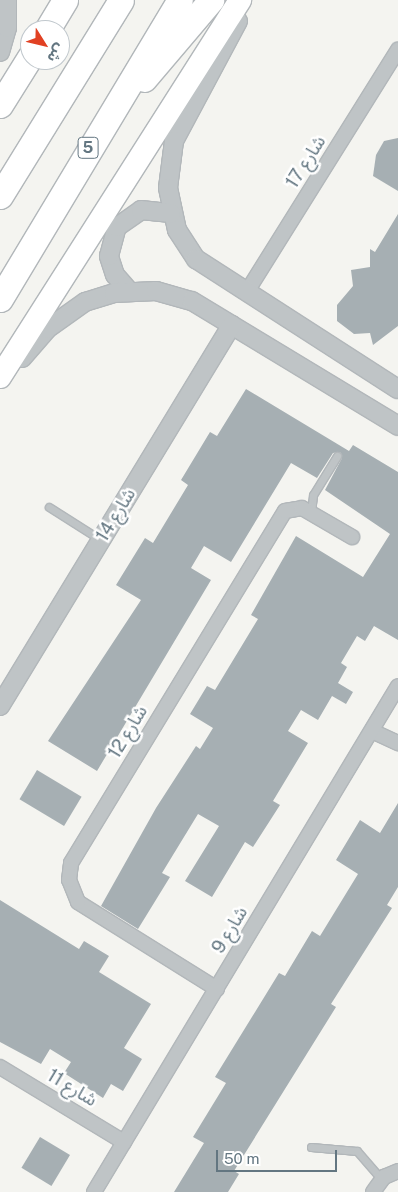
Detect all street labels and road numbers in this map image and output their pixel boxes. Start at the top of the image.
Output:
street label: شارع 17 [282,132,330,192]
road number: 5 [77,134,99,162]
street label: شارع 14 [92,485,140,545]
street label: شارع 12 [104,702,152,762]
street label: شارع 9 [208,903,252,957]
street label: شارع 11 [43,1065,101,1111]

